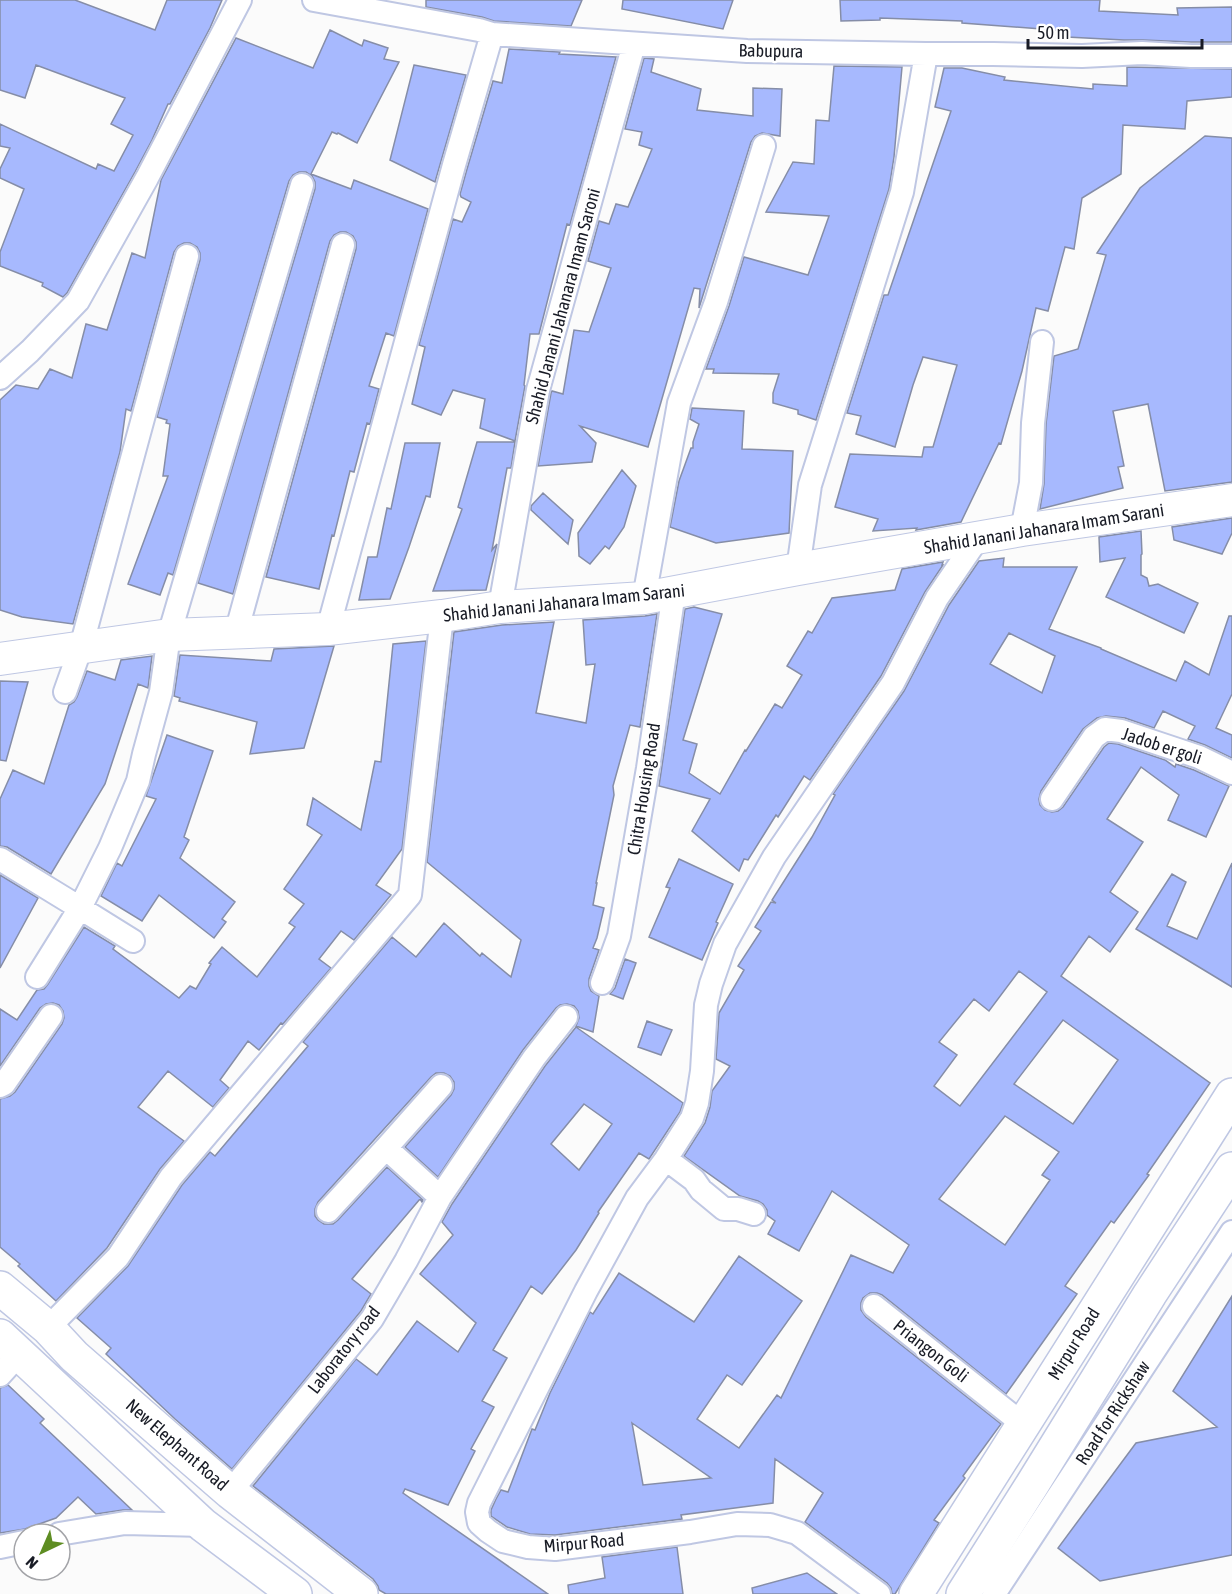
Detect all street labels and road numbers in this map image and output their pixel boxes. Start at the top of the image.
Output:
street label: Babupura [738,39,804,62]
street label: Shahid Janani Jahanara Imam Saroni [521,186,604,426]
street label: Shahid Janani Jahanara Imam Sarani [922,499,1165,558]
street label: Shahid Janani Jahanara Imam Sarani [442,579,686,626]
street label: Chitra Housing Road [623,721,664,856]
street label: Jadob er goli [1120,723,1205,768]
street label: Laboratory road [303,1302,384,1398]
street label: Mirpur Road [1043,1304,1104,1384]
street label: Priangon Goli [890,1315,973,1386]
street label: Road for Rickshaw [1071,1356,1154,1469]
street label: New Elephant Road [122,1395,233,1495]
street label: Mirpur Road [543,1529,625,1556]

